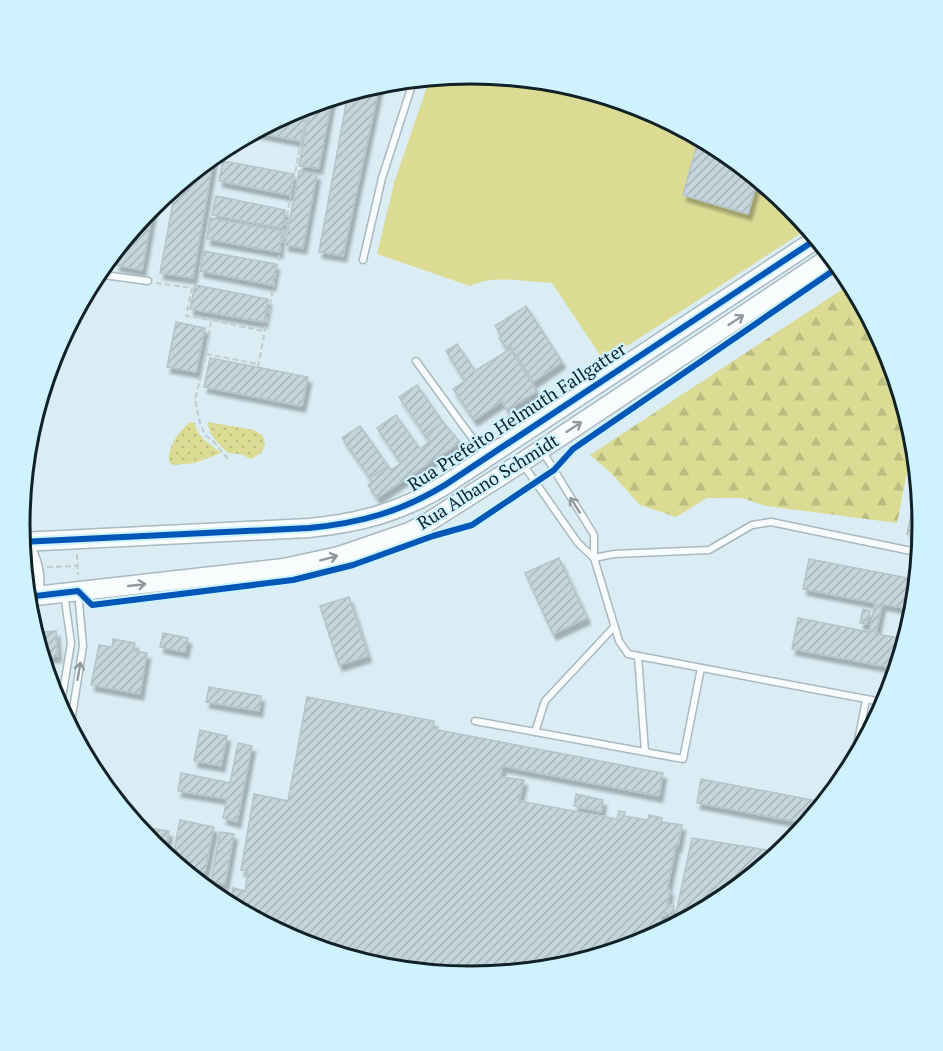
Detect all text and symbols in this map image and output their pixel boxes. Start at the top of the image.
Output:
one-way arrow [728,314,744,326]
street label: Rua Prefeito Helmuth Fallgatter [403,336,630,496]
one-way arrow [565,421,582,434]
street label: Rua Albano Schmidt [412,428,563,534]
one-way arrow [569,497,581,514]
one-way arrow [319,552,338,563]
one-way arrow [126,579,146,590]
one-way arrow [74,661,85,681]

